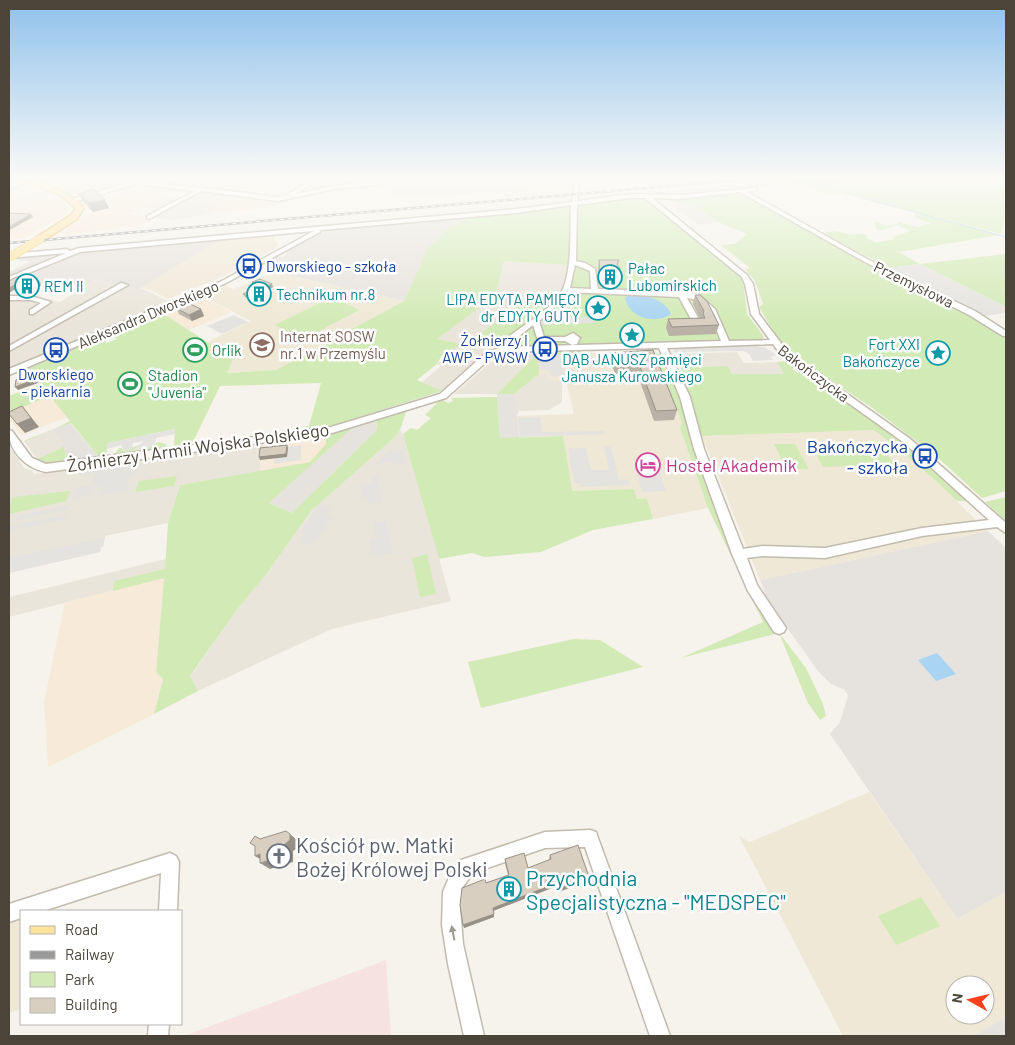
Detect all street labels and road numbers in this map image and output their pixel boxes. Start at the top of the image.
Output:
street label: Przemysłowa [871,257,957,311]
street label: Aleksandra Dworskiego [75,276,221,352]
street label: Bakończycka [775,340,853,406]
street label: Żołnierzy I Armii Wojska Polskiego [65,418,331,476]

